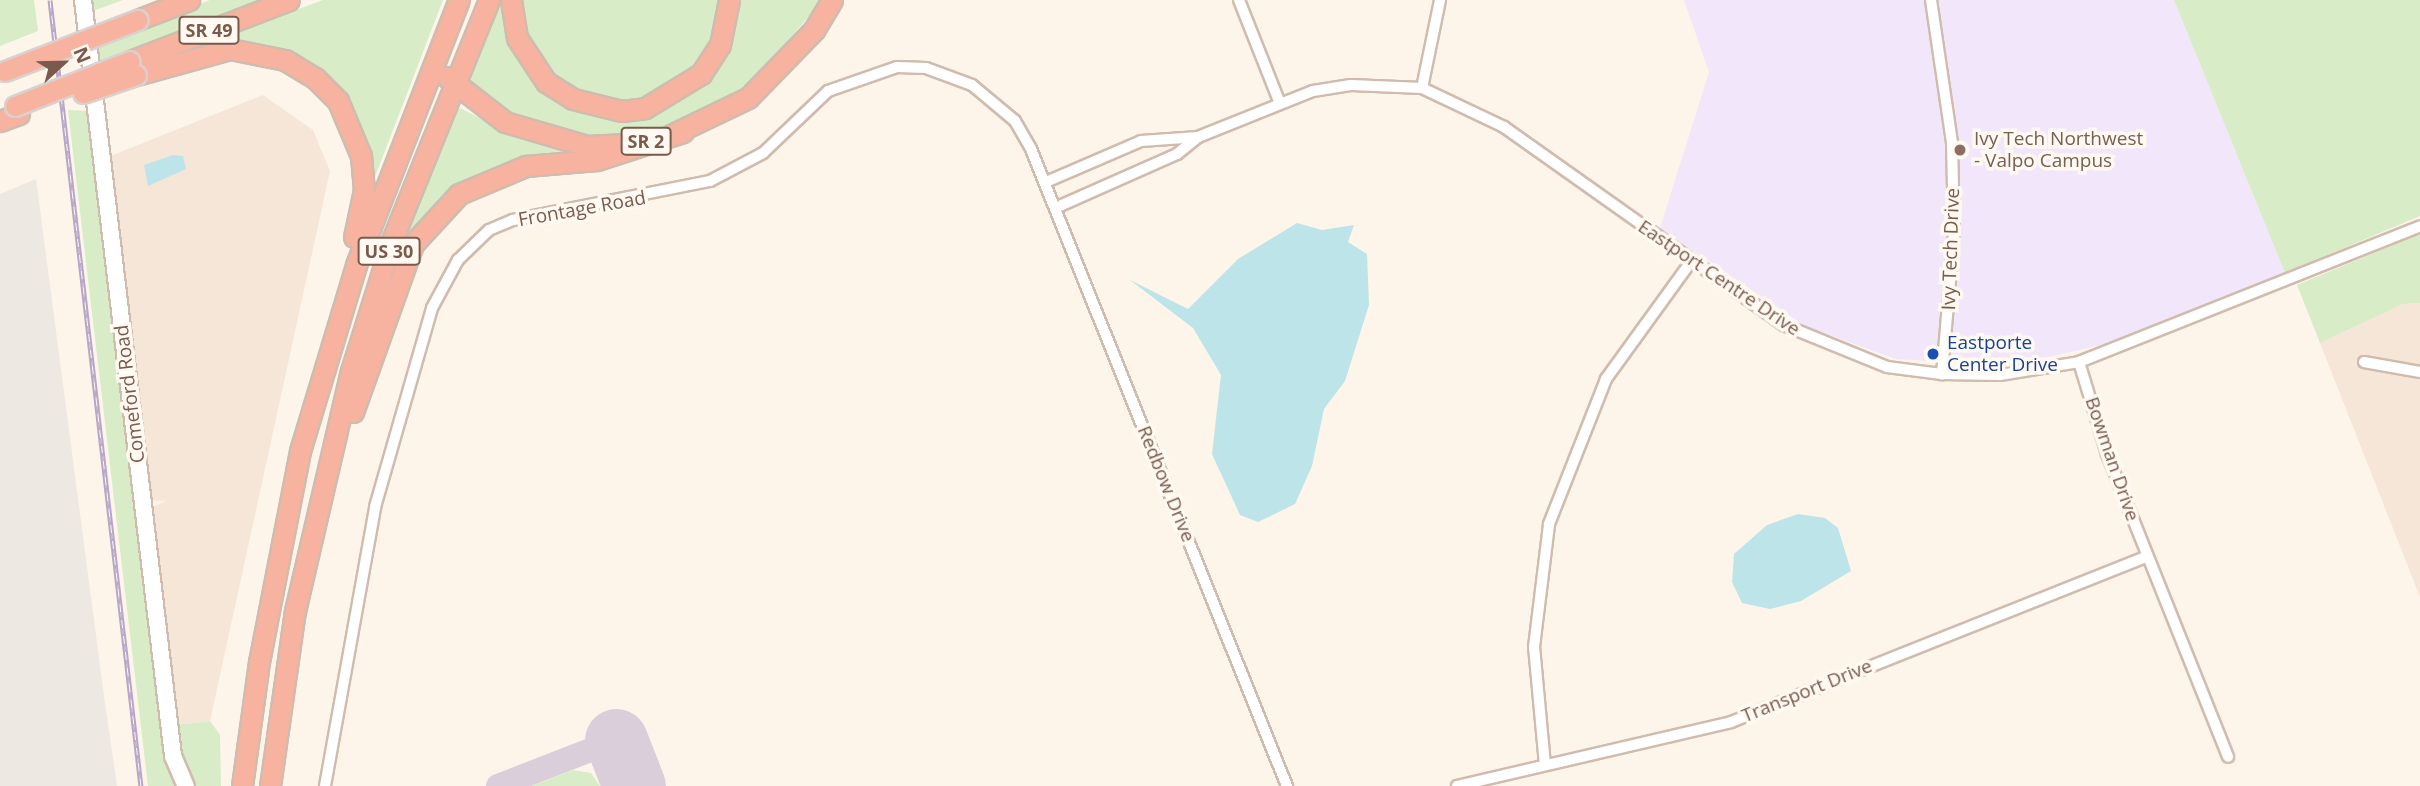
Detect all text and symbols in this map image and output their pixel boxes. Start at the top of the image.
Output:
road number: SR 49 [178,15,241,44]
north arrow [28,28,98,98]
text: N [68,43,97,67]
road number: SR 2 [620,126,672,156]
place label: Ivy Tech Northwest - Valpo Campus [1974,128,2143,172]
marker: Ivy Tech Northwest - Valpo Campus [1952,142,1968,158]
street label: Frontage Road [516,187,648,231]
street label: Ivy Tech Drive [1937,187,1965,311]
street label: Eastport Centre Drive [1634,215,1804,341]
road number: US 30 [358,236,420,265]
street label: Comeford Road [110,324,150,464]
place label: Eastporte Center Drive [1947,332,2058,376]
marker: Eastporte Center Drive [1925,346,1941,362]
street label: Bowman Drive [2080,394,2144,524]
street label: Redbow Drive [1132,423,1200,545]
street label: Transport Drive [1739,654,1875,728]

